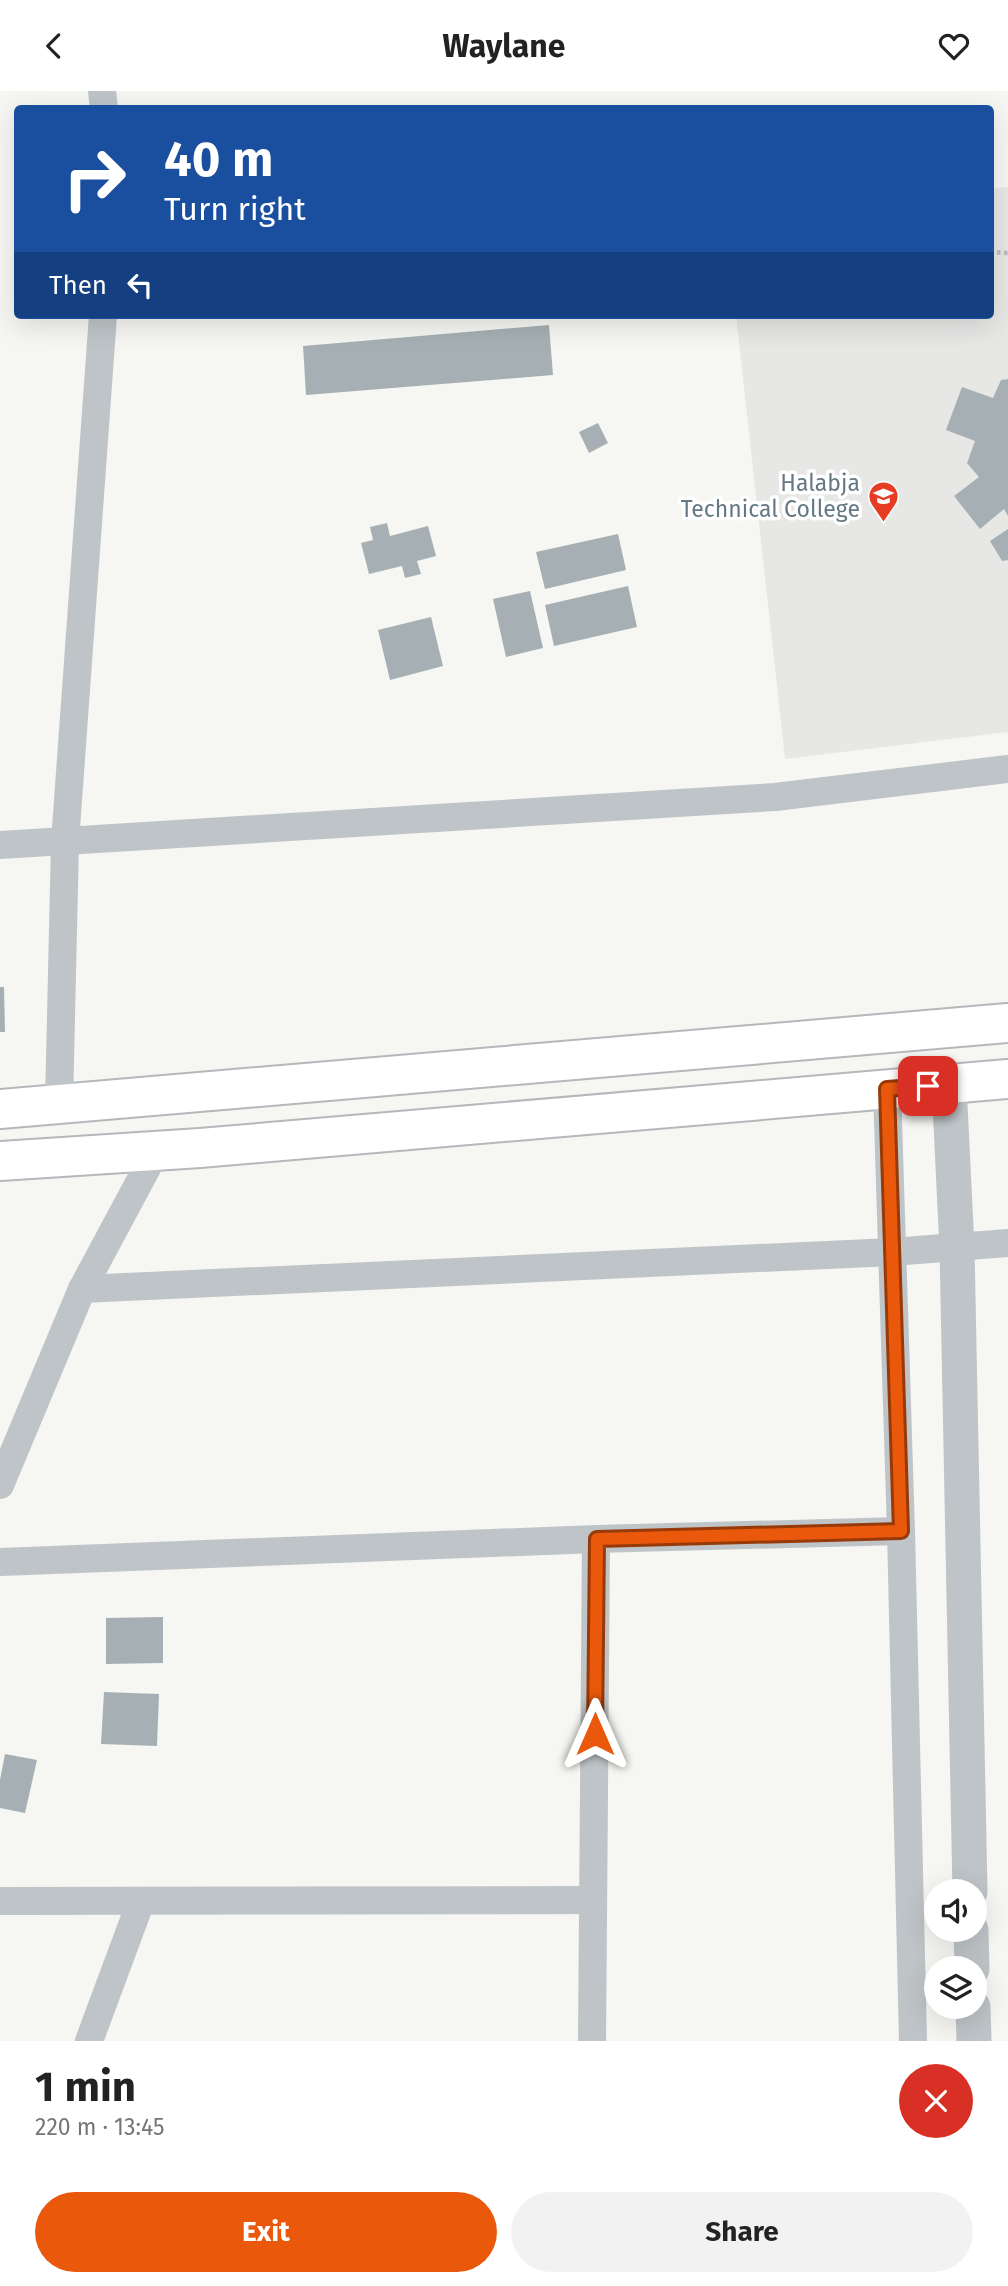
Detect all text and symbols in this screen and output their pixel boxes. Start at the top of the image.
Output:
icon: back [35,27,73,65]
text: Waylane [443,27,565,65]
icon: heart [935,27,973,65]
text: 40 m [164,130,273,189]
icon: right [49,133,140,224]
text: Turn right [164,190,306,228]
icon: left [121,266,159,304]
text: Then [49,270,107,301]
place label: Halabja Technical College [681,469,860,523]
school or university icon: Halabja Technical College [866,479,900,523]
pin [898,1056,958,1116]
icon: arrive [909,1067,947,1105]
position arrow [558,1697,632,1771]
map controls [924,1879,987,2019]
button: sound [924,1879,987,1942]
button: layers [924,1956,987,2019]
text: 1 min [35,2062,136,2112]
button: close [899,2064,973,2138]
text: 220 m · 13:45 [35,2113,165,2141]
button: Exit [35,2192,497,2272]
button: Share [511,2192,973,2272]

